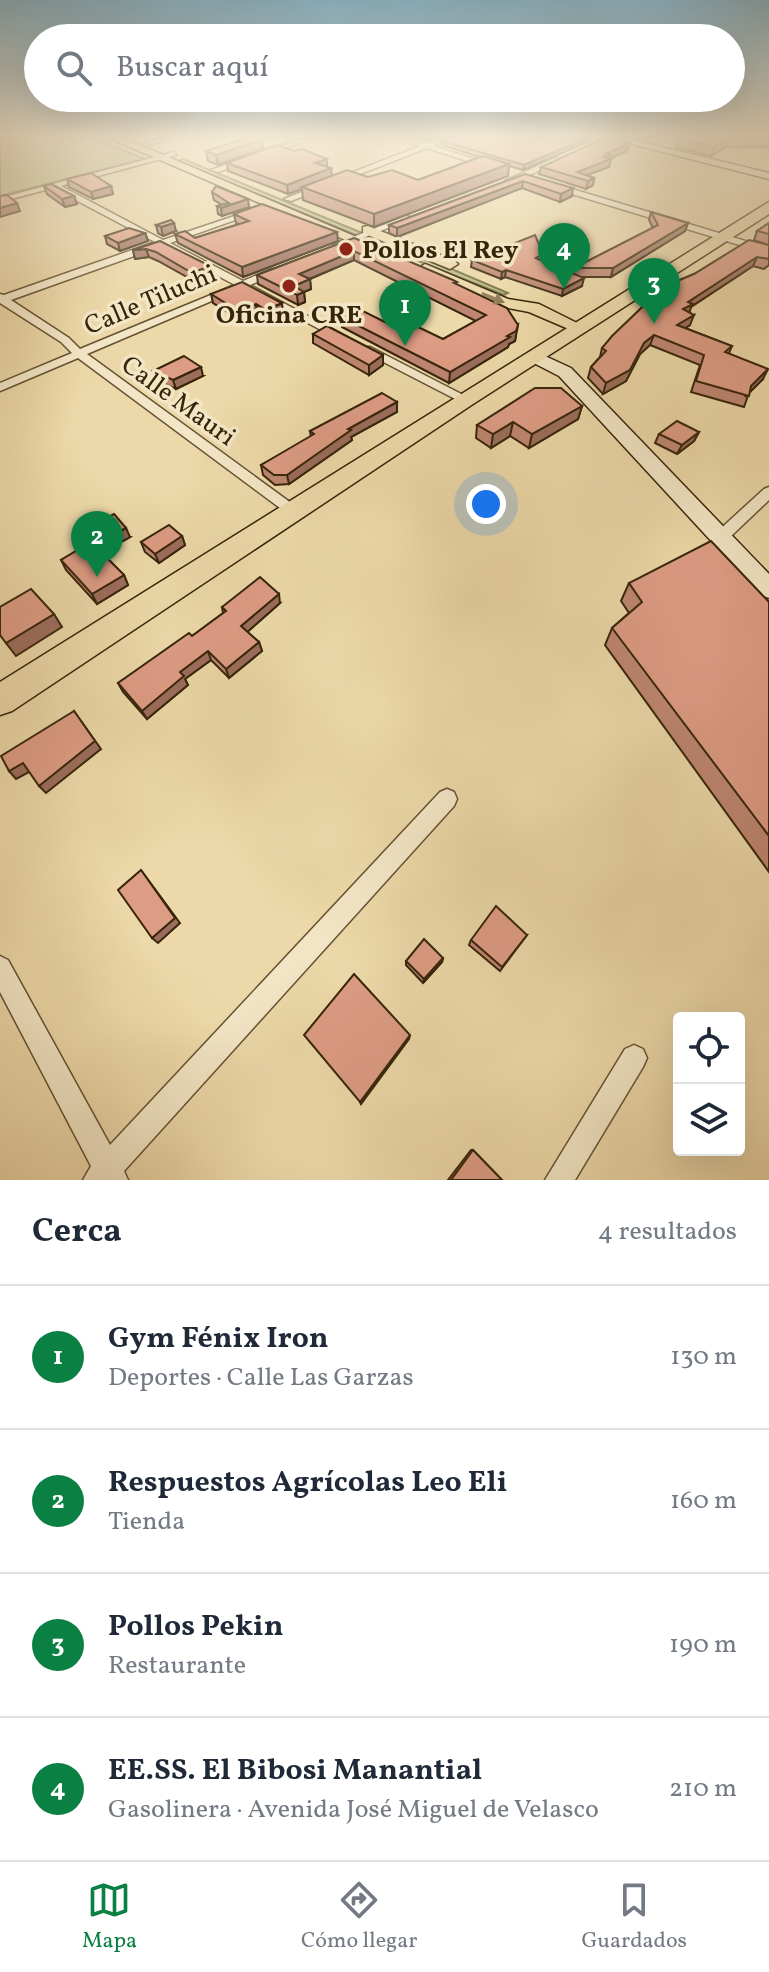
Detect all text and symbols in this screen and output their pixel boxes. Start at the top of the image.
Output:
search box [24,24,745,112]
icon: search [52,46,96,90]
text: Buscar aquí [116,47,269,89]
pin: 4 [538,223,590,289]
place label: Pollos El Rey [362,233,519,269]
marker: Pollos El Rey [337,240,355,258]
street label: Calle Tiluchi [79,257,223,345]
pin: 3 [628,258,680,324]
marker: Oficina CRE [280,277,298,295]
pin: 1 [379,280,431,346]
one-way arrow [481,291,505,304]
place label: Oficina CRE [216,298,362,334]
street label: Calle Mauri [113,348,242,455]
your location [466,484,506,524]
pin: 2 [71,511,123,577]
map controls [673,1012,745,1156]
button: locate [673,1012,745,1084]
button: layers [673,1084,745,1156]
text: Cerca [32,1209,122,1256]
text: 4 resultados [598,1214,737,1250]
text: Gym Fénix Iron [108,1318,329,1360]
text: 1 [53,1339,63,1375]
text: 130 m [670,1339,737,1375]
text: Deportes · Calle Las Garzas [108,1360,414,1396]
text: Respuestos Agrícolas Leo Eli [108,1462,507,1504]
text: 2 [51,1483,65,1519]
text: 160 m [670,1483,737,1519]
text: Tienda [108,1504,185,1540]
text: Pollos Pekin [108,1606,283,1648]
text: 3 [51,1627,65,1663]
text: 190 m [669,1627,737,1663]
text: Restaurante [108,1648,246,1684]
text: EE.SS. El Bibosi Manantial [108,1750,482,1792]
text: 4 [50,1771,66,1807]
text: 210 m [669,1771,737,1807]
text: Gasolinera · Avenida José Miguel de Velasco [108,1792,599,1828]
tab: Mapa [82,1878,137,1957]
tab: Cómo llegar [301,1878,418,1957]
tab: Guardados [581,1878,687,1957]

